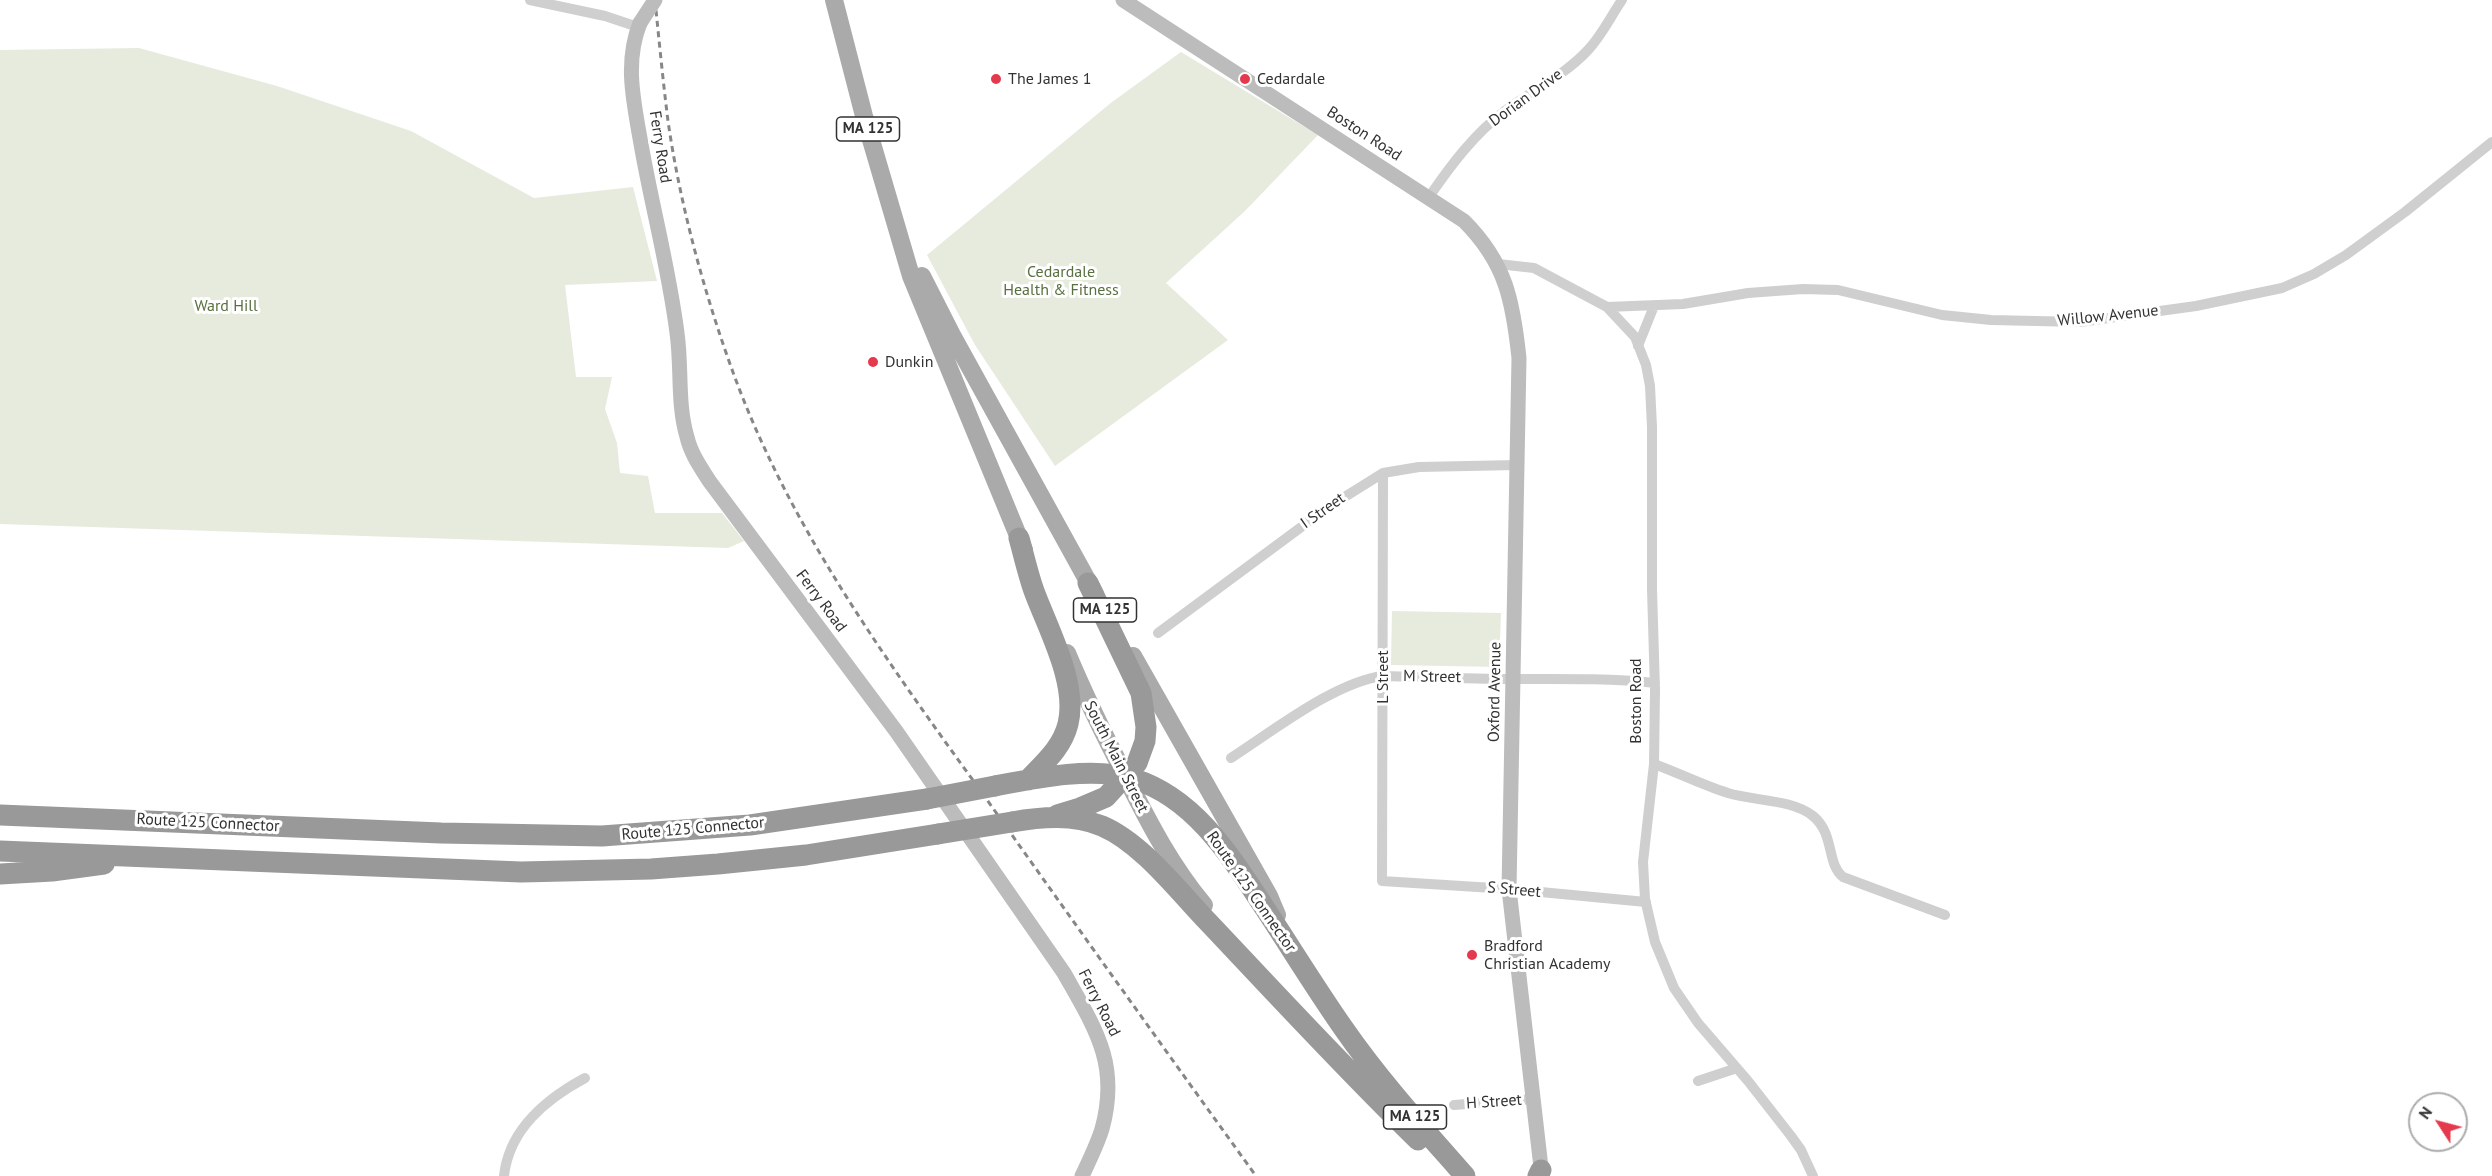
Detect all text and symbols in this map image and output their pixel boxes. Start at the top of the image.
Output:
street label: Dorian Drive [1486,65,1566,131]
place label: The James 1 [1008,69,1091,89]
place label: Cedardale [1257,69,1325,89]
marker: The James 1 [989,72,1003,86]
marker: Cedardale [1238,72,1252,86]
street label: Boston Road [1323,103,1405,165]
street label: Ferry Road [645,110,675,184]
road number: MA 125 [836,117,900,141]
park label: Cedardale Health & Fitness [1003,262,1119,300]
park label: Ward Hill [194,296,258,316]
street label: Willow Avenue [2057,301,2159,331]
place label: Dunkin [885,352,934,372]
marker: Dunkin [866,355,880,369]
street label: I Street [1297,489,1349,533]
street label: Ferry Road [791,566,851,636]
road number: MA 125 [1074,598,1136,622]
street label: Oxford Avenue [1485,642,1505,742]
street label: L Street [1373,650,1393,704]
street label: Boston Road [1626,658,1646,744]
street label: M Street [1403,667,1461,687]
street label: South Main Street [1080,698,1152,816]
street label: Route 125 Connector [136,810,280,836]
street label: Route 125 Connector [621,813,765,845]
street label: Route 125 Connector [1202,828,1300,956]
street label: S Street [1486,878,1542,902]
place label: Bradford Christian Academy [1484,936,1611,974]
marker: Bradford Christian Academy [1465,948,1479,962]
street label: Ferry Road [1074,966,1124,1040]
street label: H Street [1465,1090,1523,1114]
north arrow [2408,1092,2468,1152]
text: N [2414,1102,2436,1123]
road number: MA 125 [1384,1105,1446,1129]

